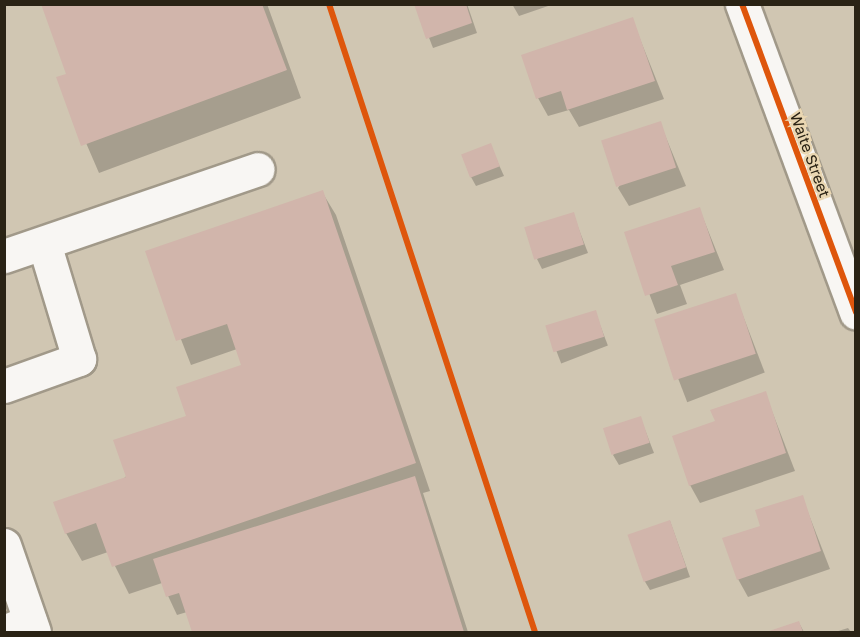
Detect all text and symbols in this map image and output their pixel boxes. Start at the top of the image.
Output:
street label: Waite Street [786,110,834,200]

